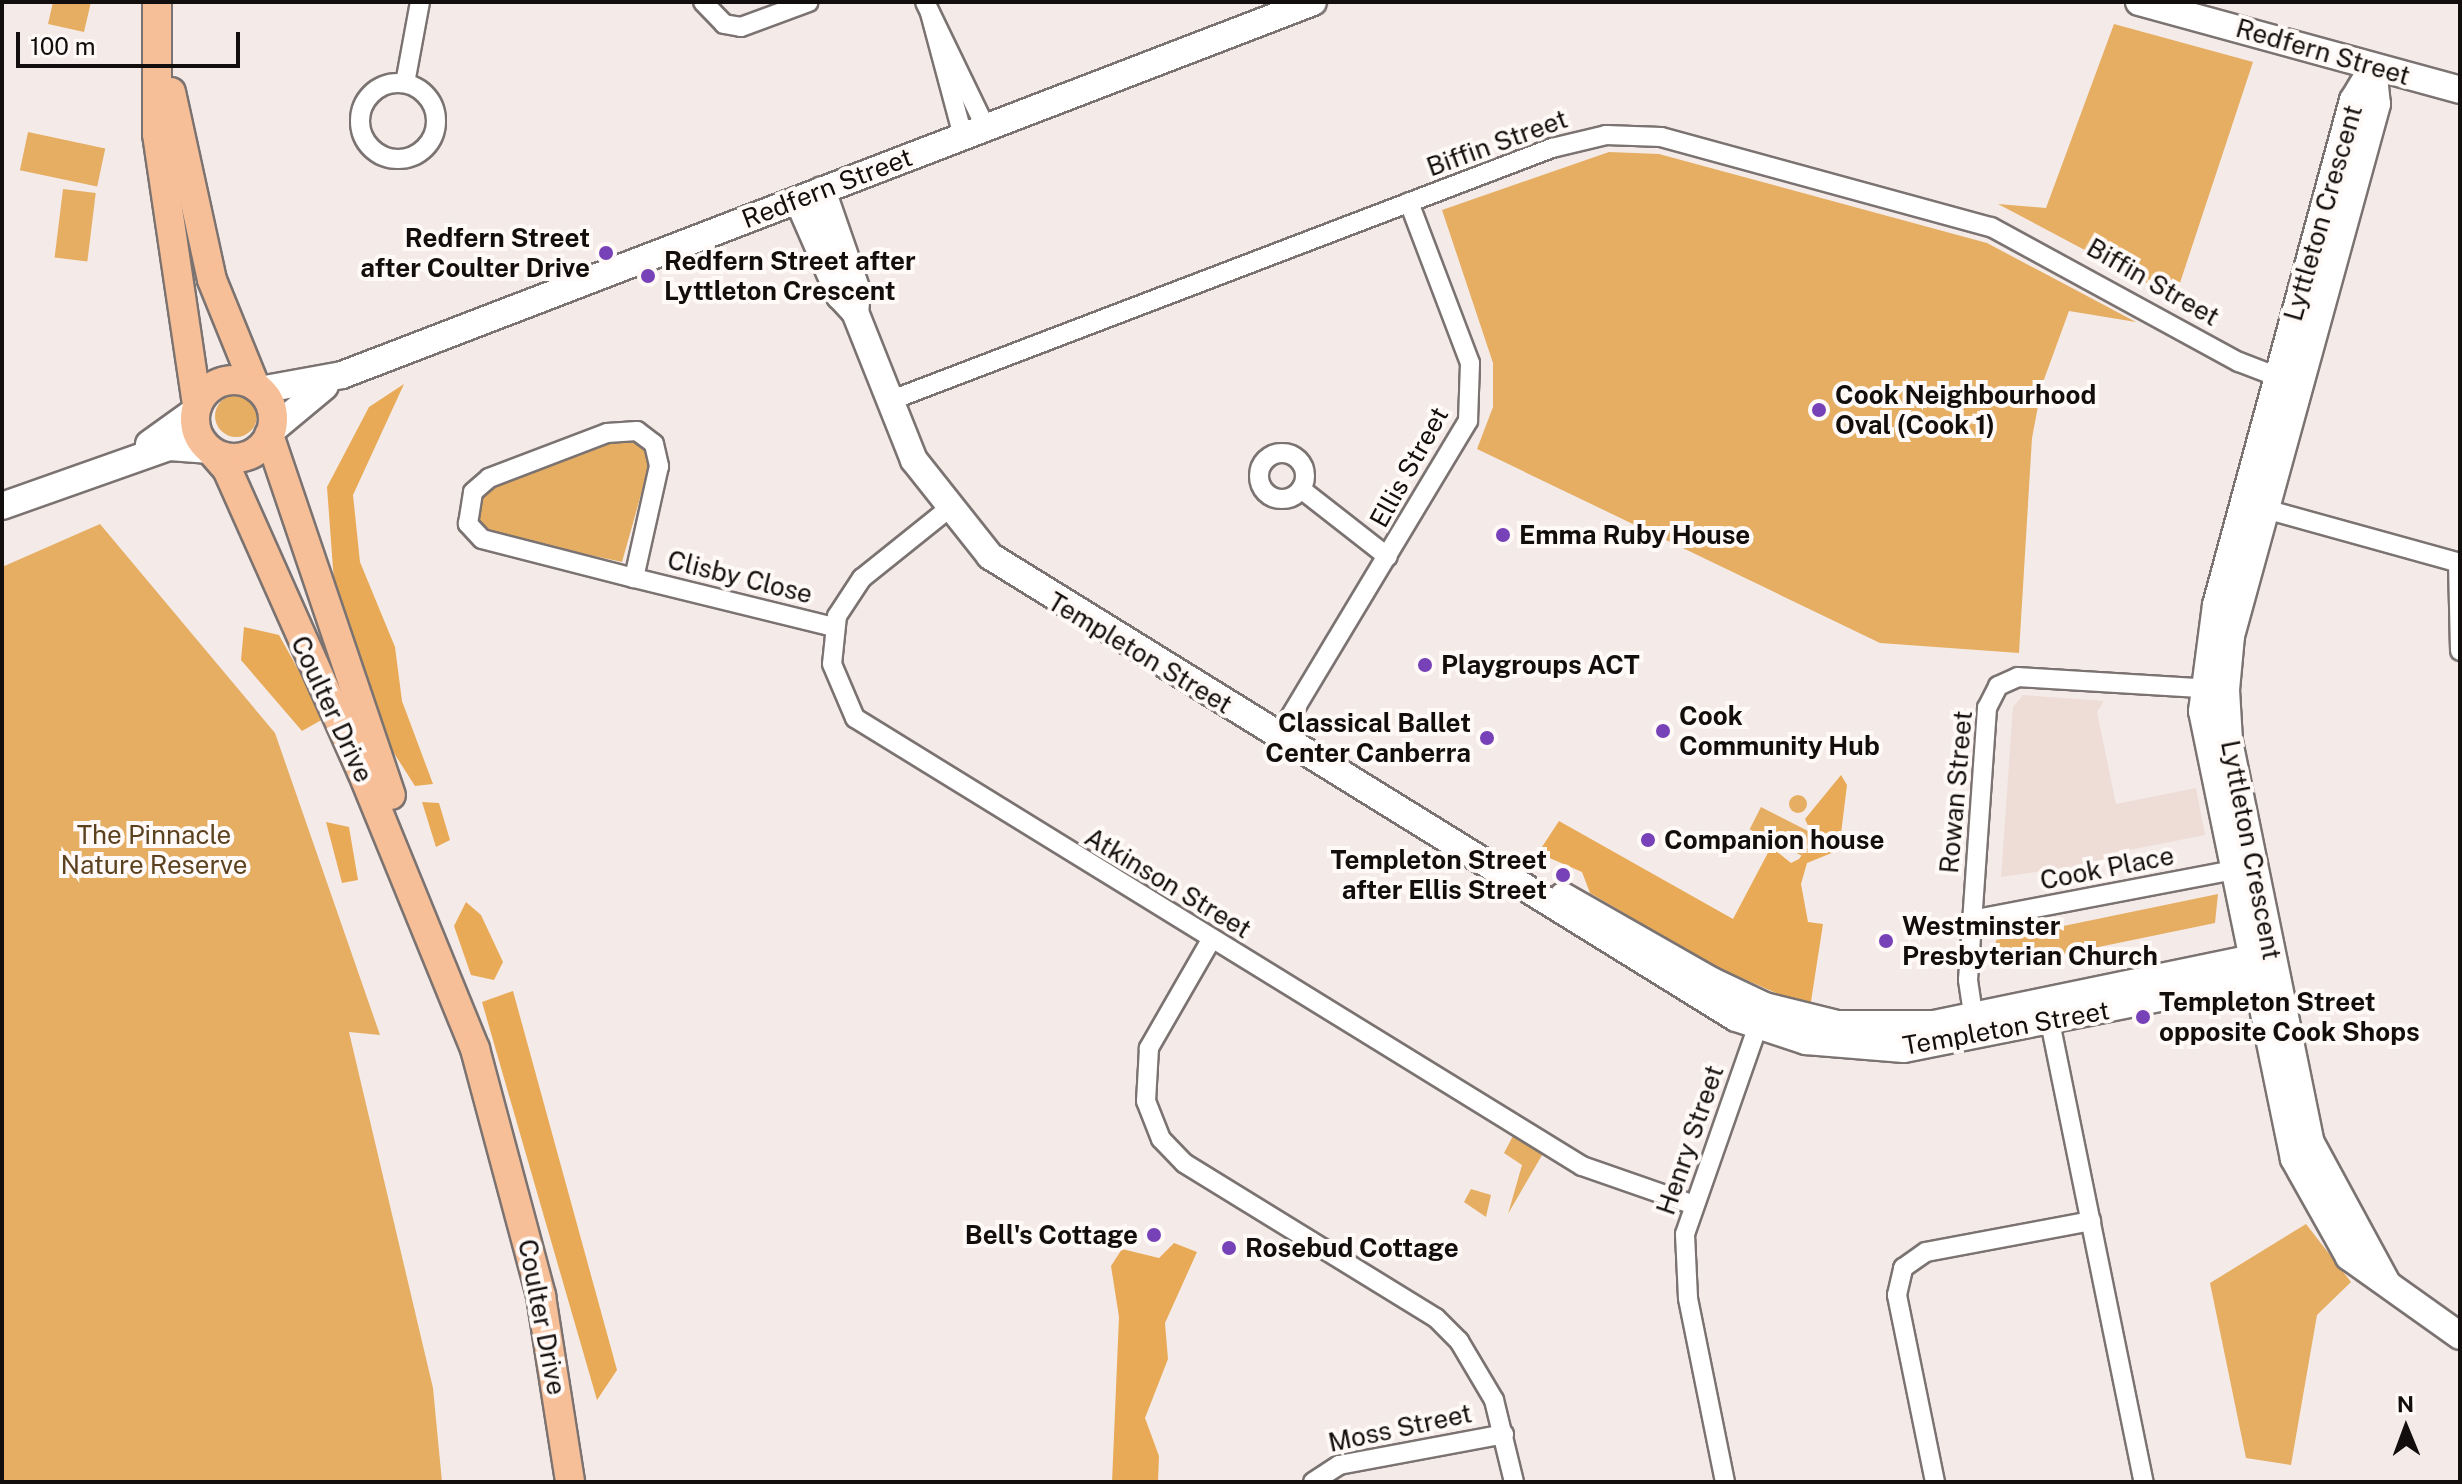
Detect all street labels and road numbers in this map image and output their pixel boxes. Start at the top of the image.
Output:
street label: Redfern Street [2232,12,2414,92]
street label: Lyttleton Crescent [2277,101,2369,325]
street label: Biffin Street [1422,103,1572,183]
street label: Redfern Street [738,141,916,235]
street label: Biffin Street [2081,232,2225,332]
street label: Ellis Street [1363,401,1455,533]
street label: Clisby Close [664,544,816,610]
street label: Templeton Street [1042,586,1238,720]
street label: Coulter Drive [285,631,379,787]
street label: Rowan Street [1933,709,1979,875]
street label: Lyttleton Crescent [2214,738,2288,962]
street label: Atkinson Street [1079,821,1257,945]
street label: Cook Place [2037,840,2177,896]
street label: Templeton Street [1900,994,2112,1062]
street label: Henry Street [1650,1061,1730,1219]
street label: Coulter Drive [512,1237,572,1397]
street label: Moss Street [1325,1398,1475,1458]

